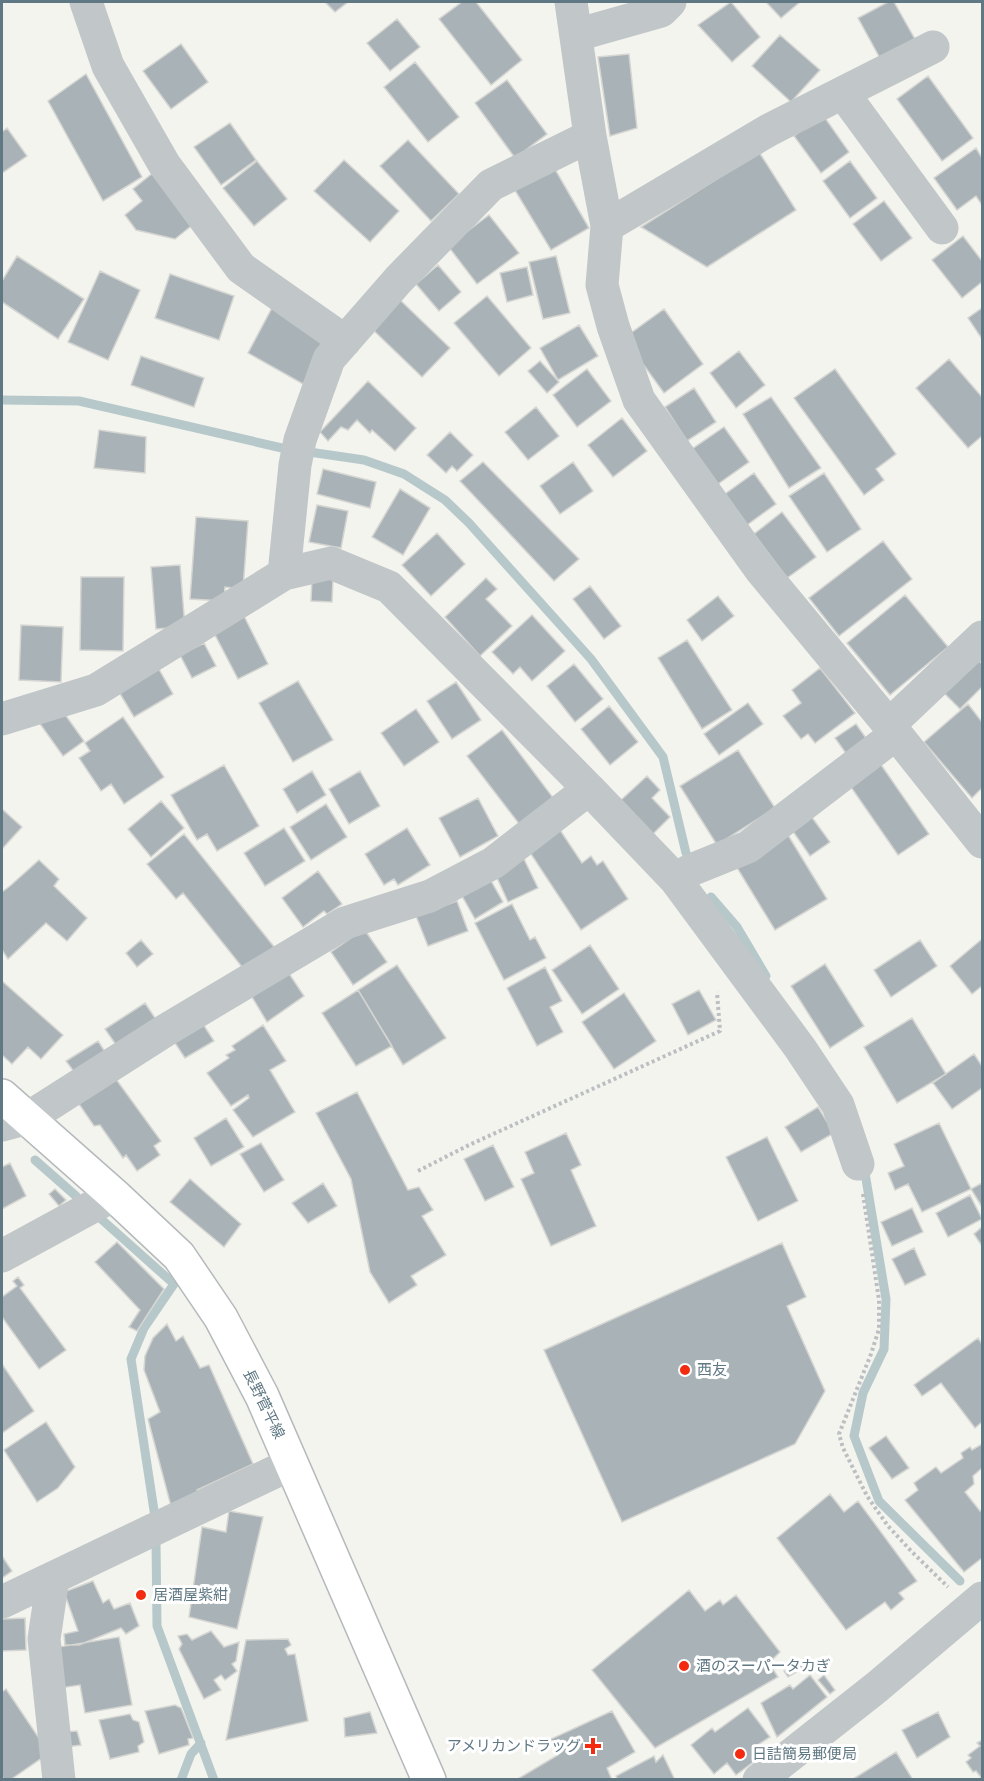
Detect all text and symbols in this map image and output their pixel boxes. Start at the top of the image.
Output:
place label: 西友 [697,1361,727,1379]
marker: 西友 [678,1363,692,1377]
street label: 長野菅平線 [239,1366,289,1442]
place label: 居酒屋紫紺 [153,1586,228,1604]
marker: 居酒屋紫紺 [134,1588,148,1602]
place label: 酒のスーパータカぎ [696,1657,831,1675]
marker: 酒のスーパータカぎ [677,1659,691,1673]
place label: アメリカンドラッグ [447,1737,581,1755]
marker: アメリカンドラッグ [586,1739,600,1753]
place label: 日詰簡易郵便局 [752,1745,857,1763]
marker: 日詰簡易郵便局 [733,1747,747,1761]

